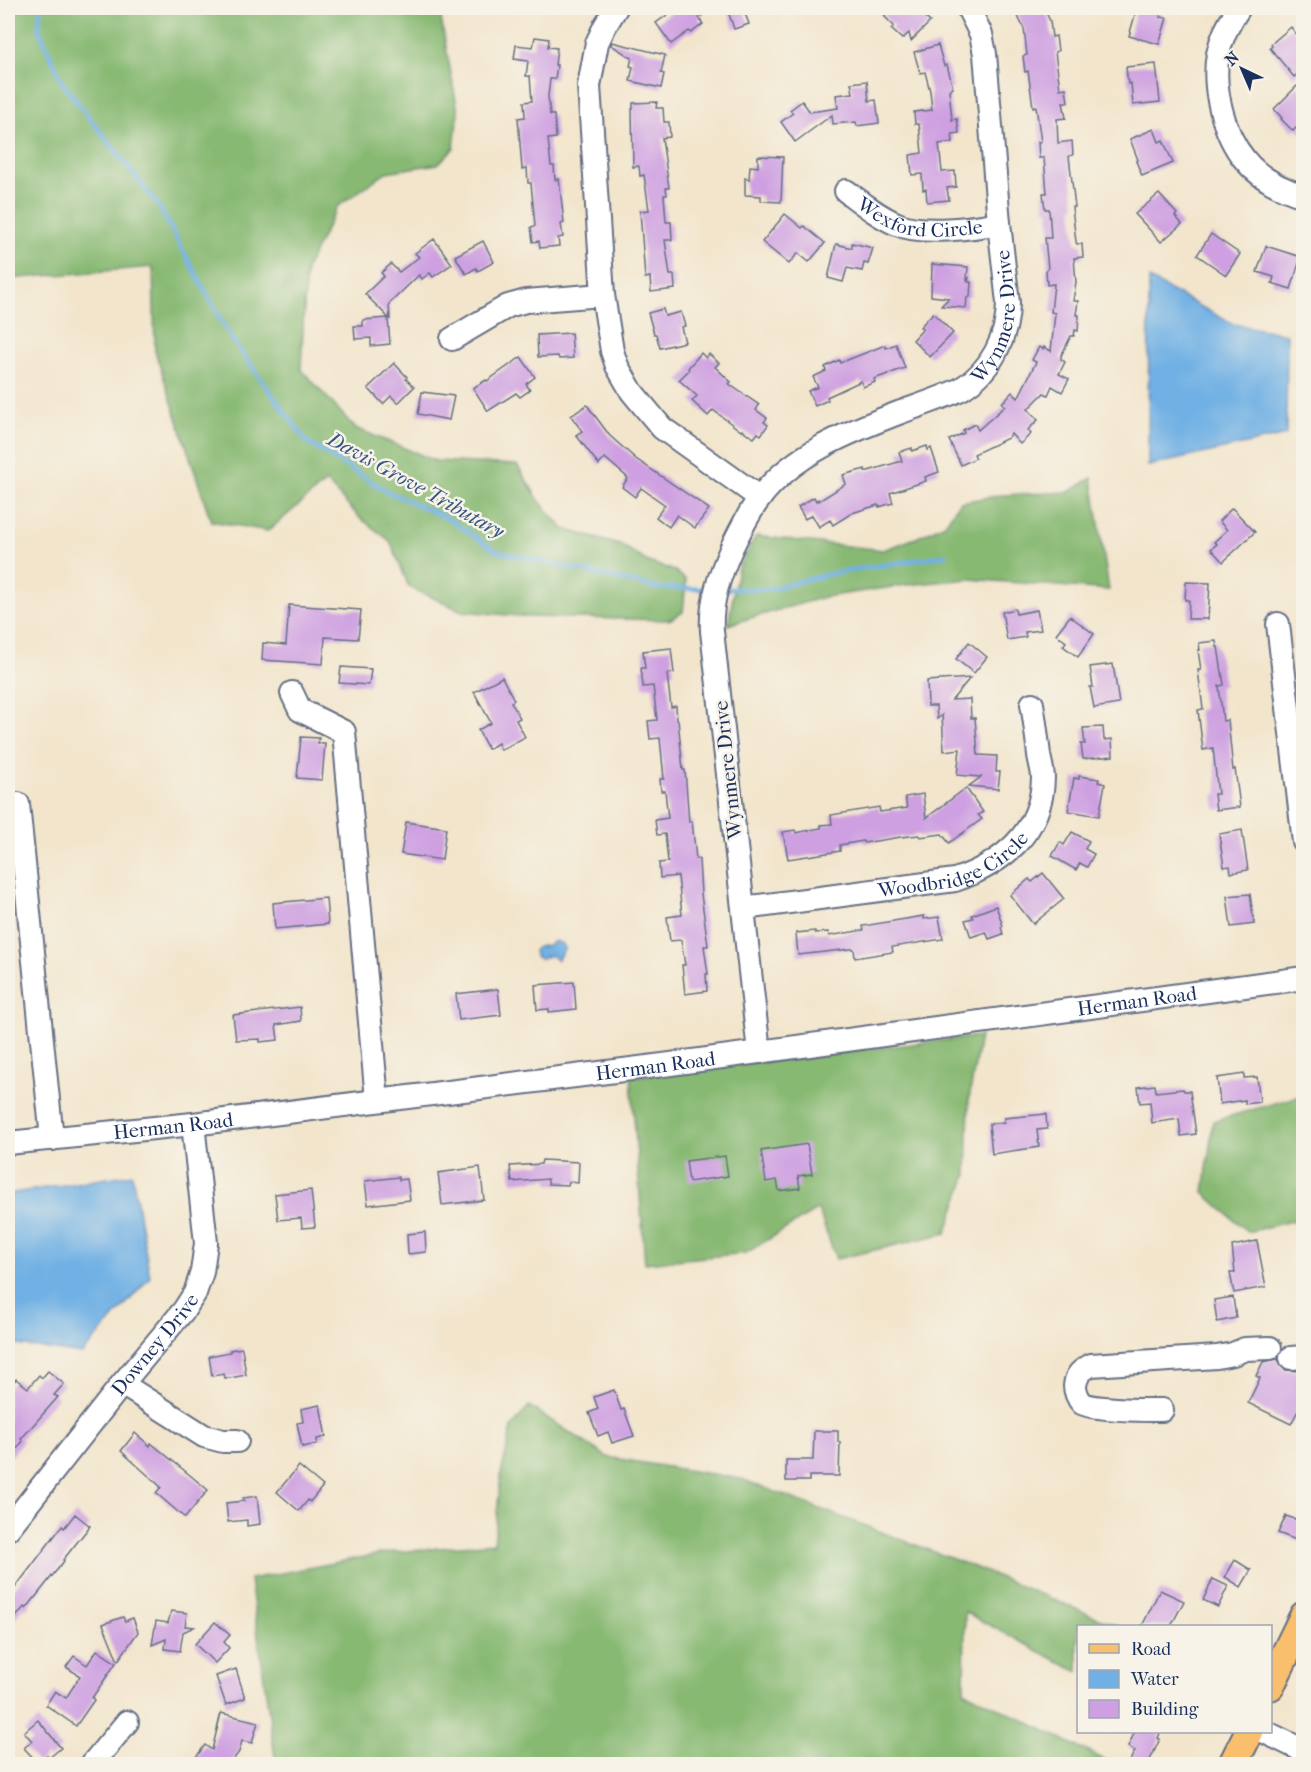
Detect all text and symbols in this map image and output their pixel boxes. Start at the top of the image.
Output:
north arrow [1212,39,1272,99]
text: N [1221,47,1244,70]
street label: Wexford Circle [852,191,984,241]
street label: Wynmere Drive [965,249,1020,388]
water label: Davis Grove Tributary [322,426,510,544]
street label: Wynmere Drive [709,699,747,841]
street label: Woodbridge Circle [875,827,1033,902]
street label: Herman Road [1076,981,1199,1020]
street label: Herman Road [594,1046,718,1085]
street label: Herman Road [112,1107,235,1144]
street label: Downey Drive [106,1289,203,1400]
legend [1077,1625,1272,1733]
text: Road [1131,1639,1171,1660]
text: Water [1130,1669,1179,1690]
text: Building [1131,1699,1199,1720]

